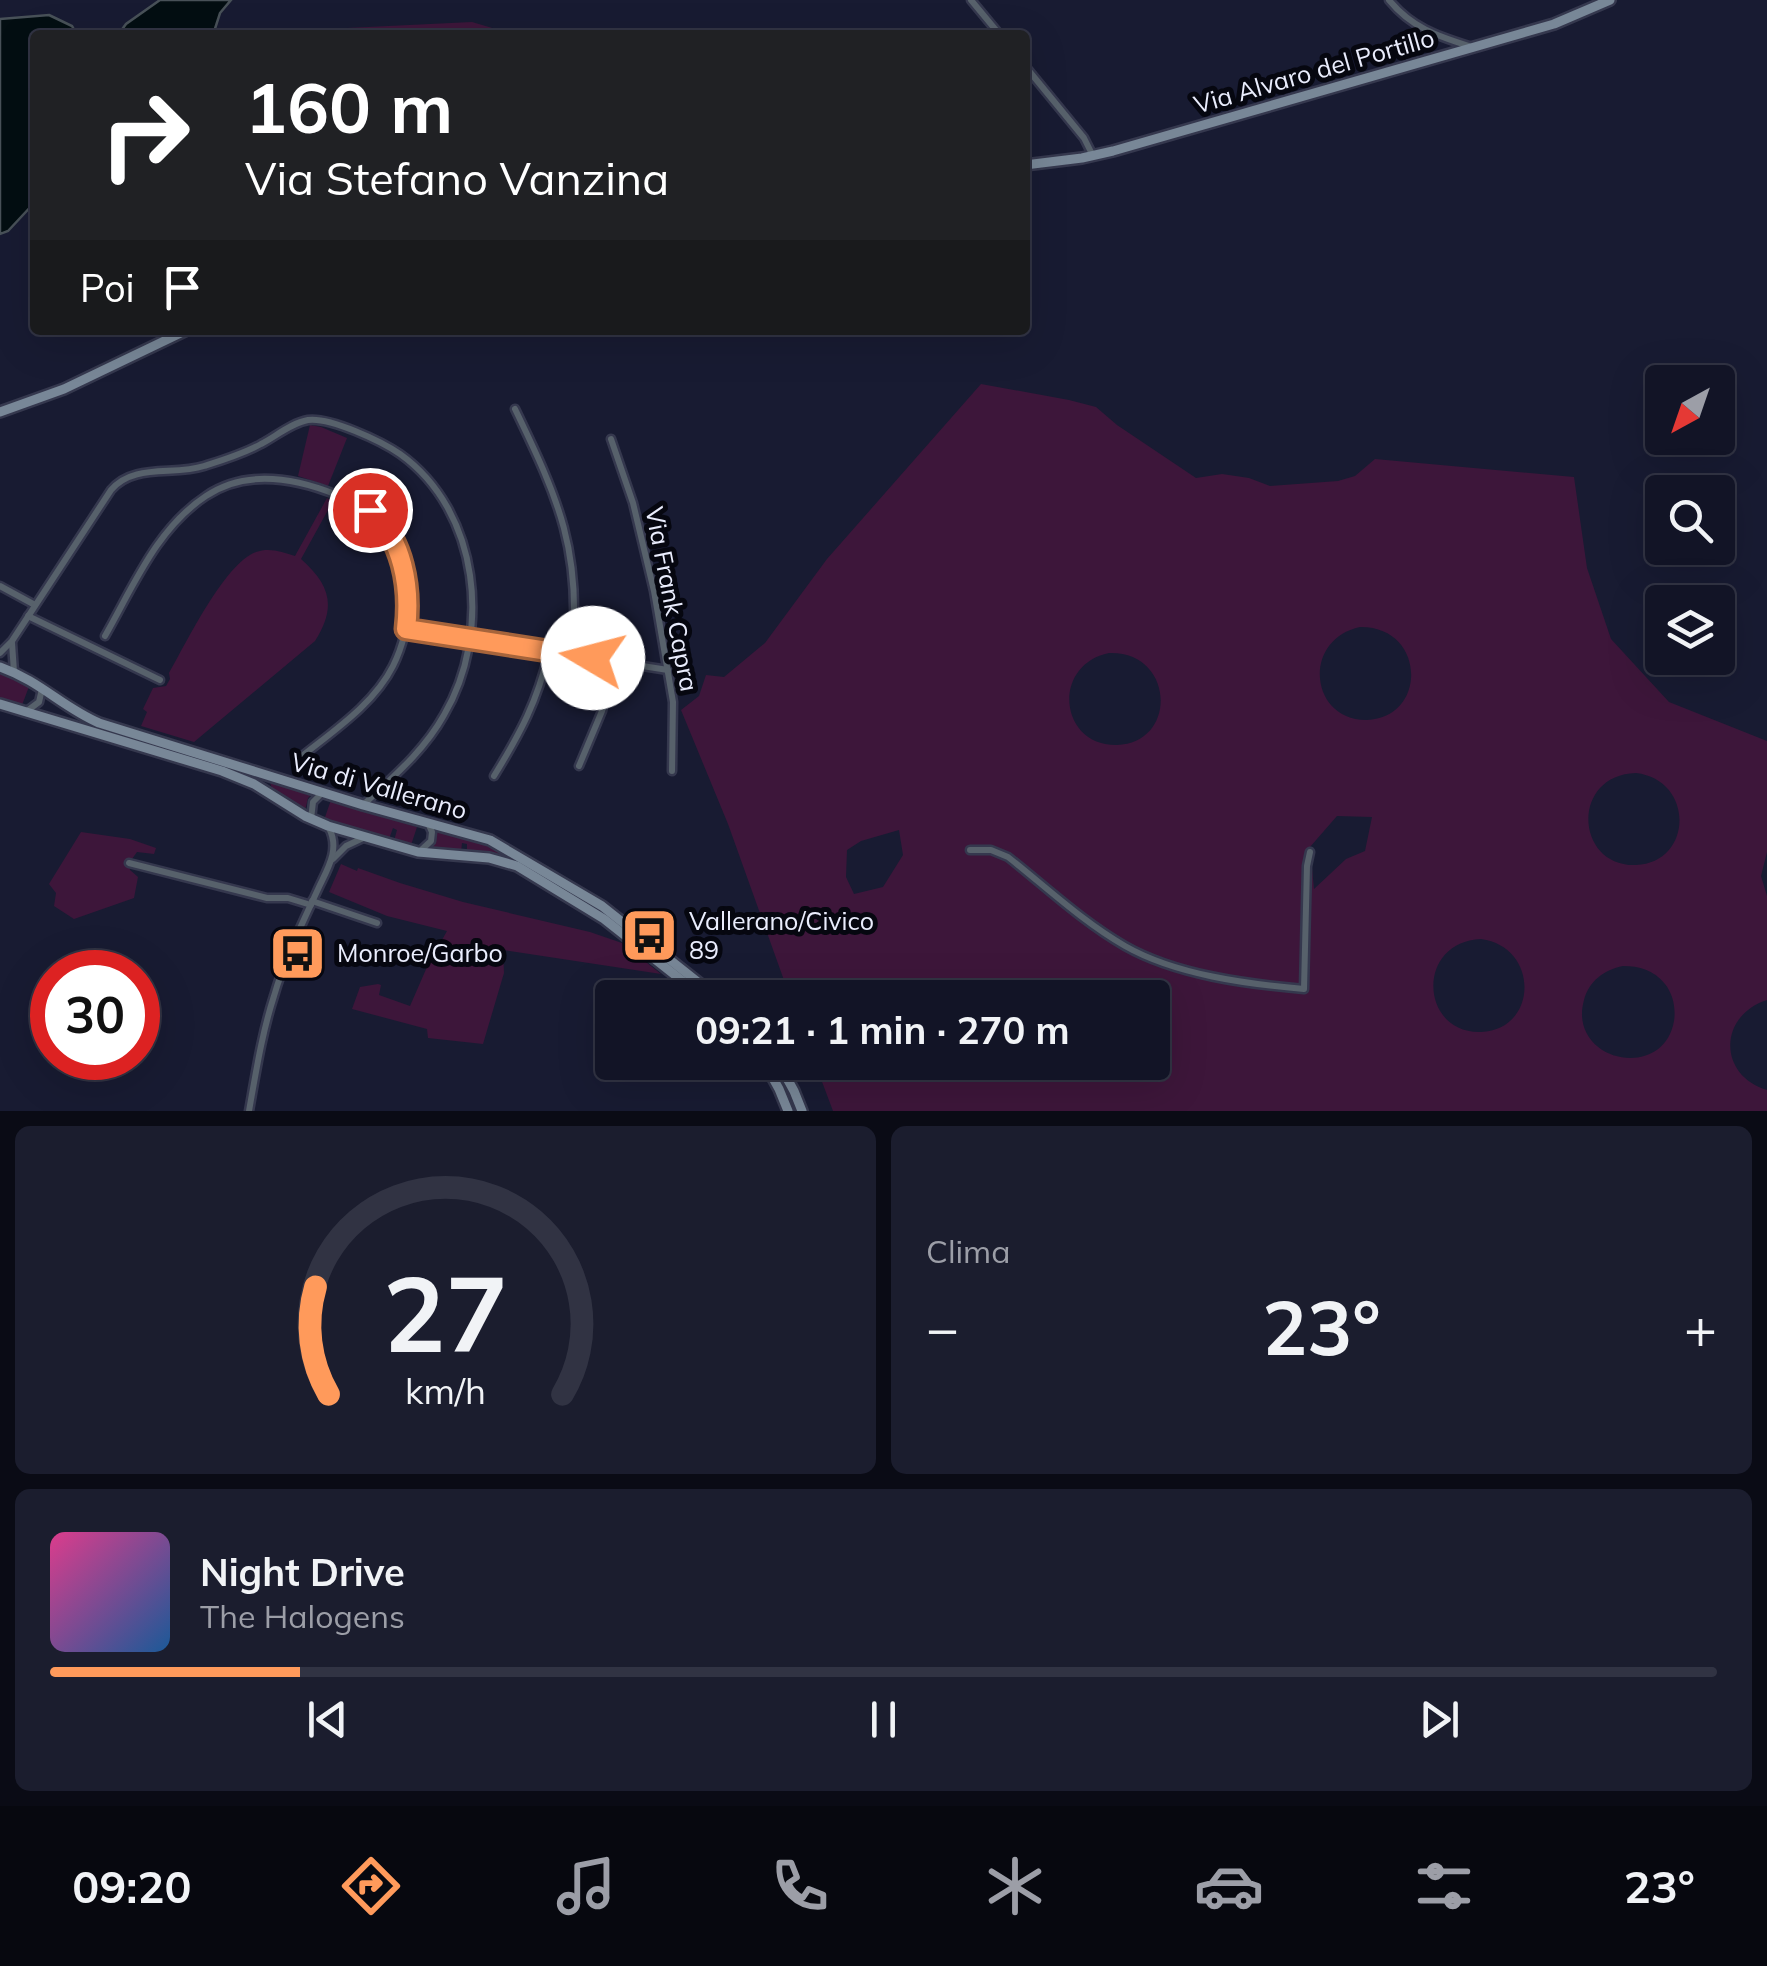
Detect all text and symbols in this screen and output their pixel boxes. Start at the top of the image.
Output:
street label: Via Alvaro del Portillo [1190,21,1438,120]
text: 160 m [245,63,453,151]
icon: right [80,70,210,200]
text: Via Stefano Vanzina [245,150,669,206]
icon: arrive [155,260,210,315]
text: Poi [80,264,135,312]
north arrow [1645,365,1735,455]
map controls [1645,365,1735,675]
pin [328,468,413,553]
button: search [1645,475,1735,565]
icon: arrive [343,483,398,538]
street label: Via Frank Capra [639,504,706,694]
button: layers [1645,585,1735,675]
position arrow [541,606,645,710]
street label: Via di Vallerano [287,746,471,825]
bus stop icon: Vallerano/Civico 89 [620,905,680,965]
place label: Vallerano/Civico 89 [689,905,874,965]
bus stop icon: Monroe/Garbo [268,923,328,983]
place label: Monroe/Garbo [337,937,503,968]
speed limit sign: 30 [30,950,160,1080]
text: 09:21 · 1 min · 270 m [695,1006,1070,1054]
text: Clima [926,1231,1010,1271]
text: 27 [383,1247,508,1378]
text: 23° [1262,1280,1381,1374]
text: − [926,1293,959,1362]
text: + [1684,1293,1717,1362]
text: km/h [405,1368,486,1413]
text: Night Drive [200,1548,405,1596]
text: The Halogens [200,1596,405,1636]
icon: previous [300,1692,355,1747]
icon: pause [856,1692,911,1747]
icon: next [1412,1692,1467,1747]
icon: directions [336,1851,406,1921]
icon: music [551,1851,621,1921]
icon: phone [765,1851,835,1921]
icon: climate [980,1851,1050,1921]
icon: car [1194,1851,1264,1921]
icon: filters [1409,1851,1479,1921]
text: 09:20 [72,1858,191,1914]
text: 23° [1624,1858,1695,1914]

